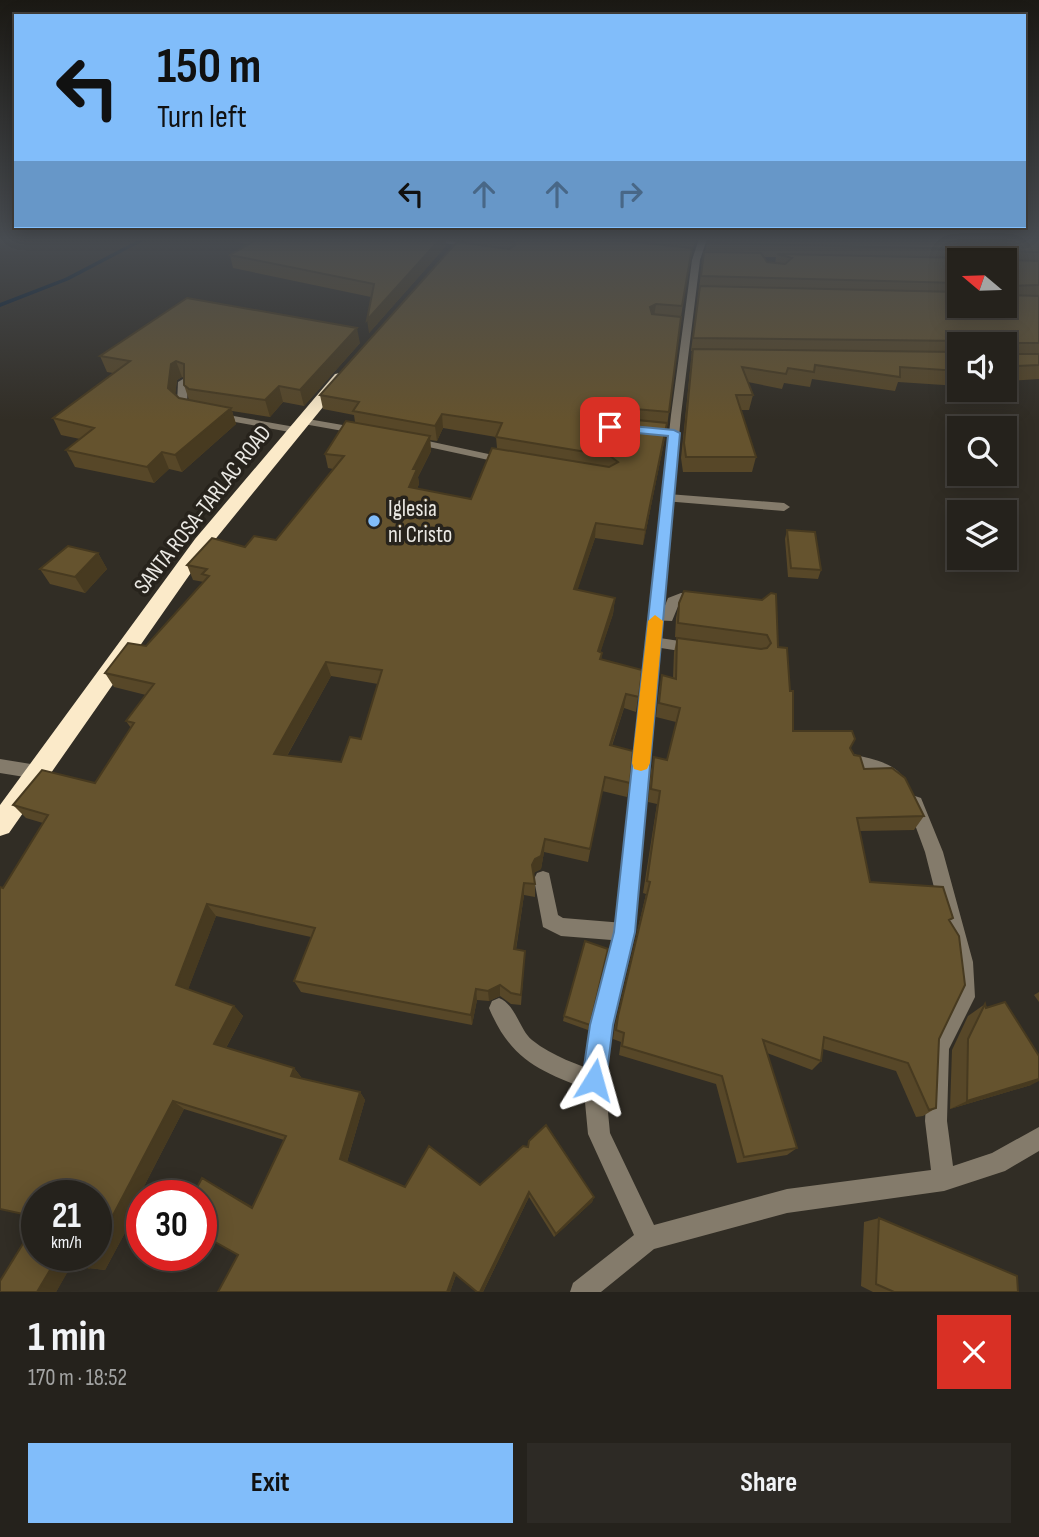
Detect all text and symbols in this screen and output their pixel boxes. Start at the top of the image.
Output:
text: 150 m [157,38,261,97]
icon: left [42,42,133,133]
text: Turn left [157,98,247,137]
icon: left [392,175,430,213]
icon: ahead [465,175,503,213]
icon: ahead [538,175,576,213]
icon: right [611,175,649,213]
north arrow [947,248,1017,318]
map controls [947,248,1017,570]
button: sound [947,332,1017,402]
pin [580,397,640,457]
icon: arrive [591,408,629,446]
button: search [947,416,1017,486]
street label: SANTA ROSA-TARLAC ROAD [128,420,277,600]
place label: Iglesia ni Cristo [388,495,452,549]
button: layers [947,500,1017,570]
marker: Iglesia ni Cristo [366,513,382,529]
position arrow [557,1043,631,1117]
speed limit sign: 30 [126,1180,217,1271]
text: 21 [52,1195,81,1238]
text: km/h [51,1232,82,1253]
text: 1 min [28,1312,106,1363]
button: close [937,1315,1011,1389]
text: 170 m · 18:52 [28,1364,127,1392]
button: Exit [28,1443,513,1523]
button: Share [527,1443,1011,1523]

